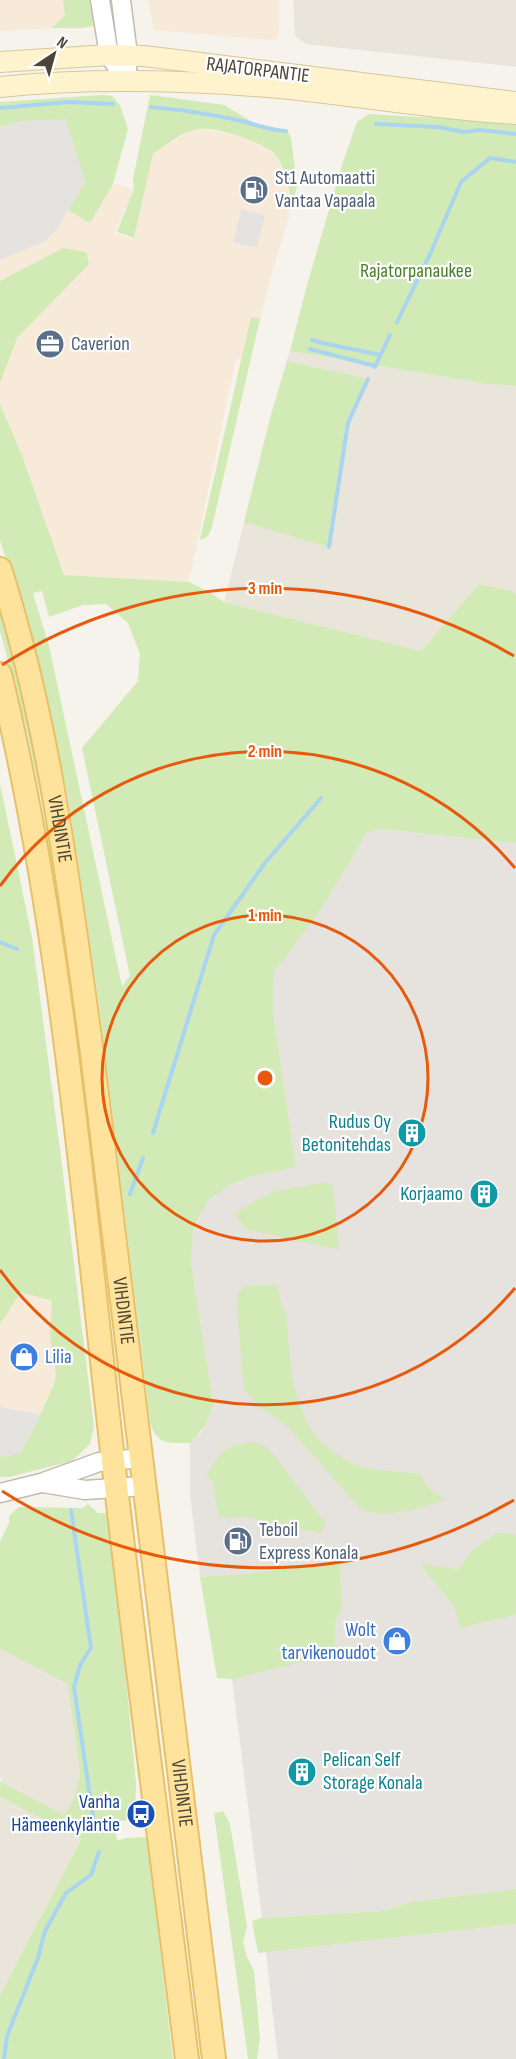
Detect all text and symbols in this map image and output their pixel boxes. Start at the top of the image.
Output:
north arrow [24,24,84,84]
text: N [53,33,71,53]
street label: RAJATORPANTIE [205,52,311,88]
place label: St1 Automaatti Vantaa Vapaala [275,166,376,213]
fuel station icon: St1 Automaatti Vantaa Vapaala [238,174,270,206]
park label: Rajatorpanaukee [360,259,472,283]
office icon: Caverion [34,328,66,360]
place label: Caverion [71,332,130,356]
text: 3 min [248,578,282,599]
text: 2 min [248,741,282,762]
street label: VIHDINTIE [42,794,77,864]
text: 1 min [248,905,282,926]
centre of rings [255,1068,275,1088]
place label: Rudus Oy Betonitehdas [302,1110,391,1157]
building icon: Rudus Oy Betonitehdas [396,1117,428,1149]
building icon: Korjaamo [468,1178,500,1210]
place label: Korjaamo [400,1182,463,1206]
street label: VIHDINTIE [107,1276,139,1346]
shop icon: Lilia [8,1341,40,1373]
place label: Lilia [45,1345,72,1369]
place label: Teboil Express Konala [259,1518,358,1565]
fuel station icon: Teboil Express Konala [222,1525,254,1557]
place label: Wolt tarvikenoudot [282,1618,376,1665]
shop icon: Wolt tarvikenoudot [381,1625,413,1657]
place label: Pelican Self Storage Konala [323,1748,423,1795]
building icon: Pelican Self Storage Konala [286,1756,318,1788]
street label: VIHDINTIE [166,1758,198,1828]
place label: Vanha Hämeenkyläntie [11,1790,120,1837]
bus stop icon: Vanha Hämeenkyläntie [125,1798,157,1830]

